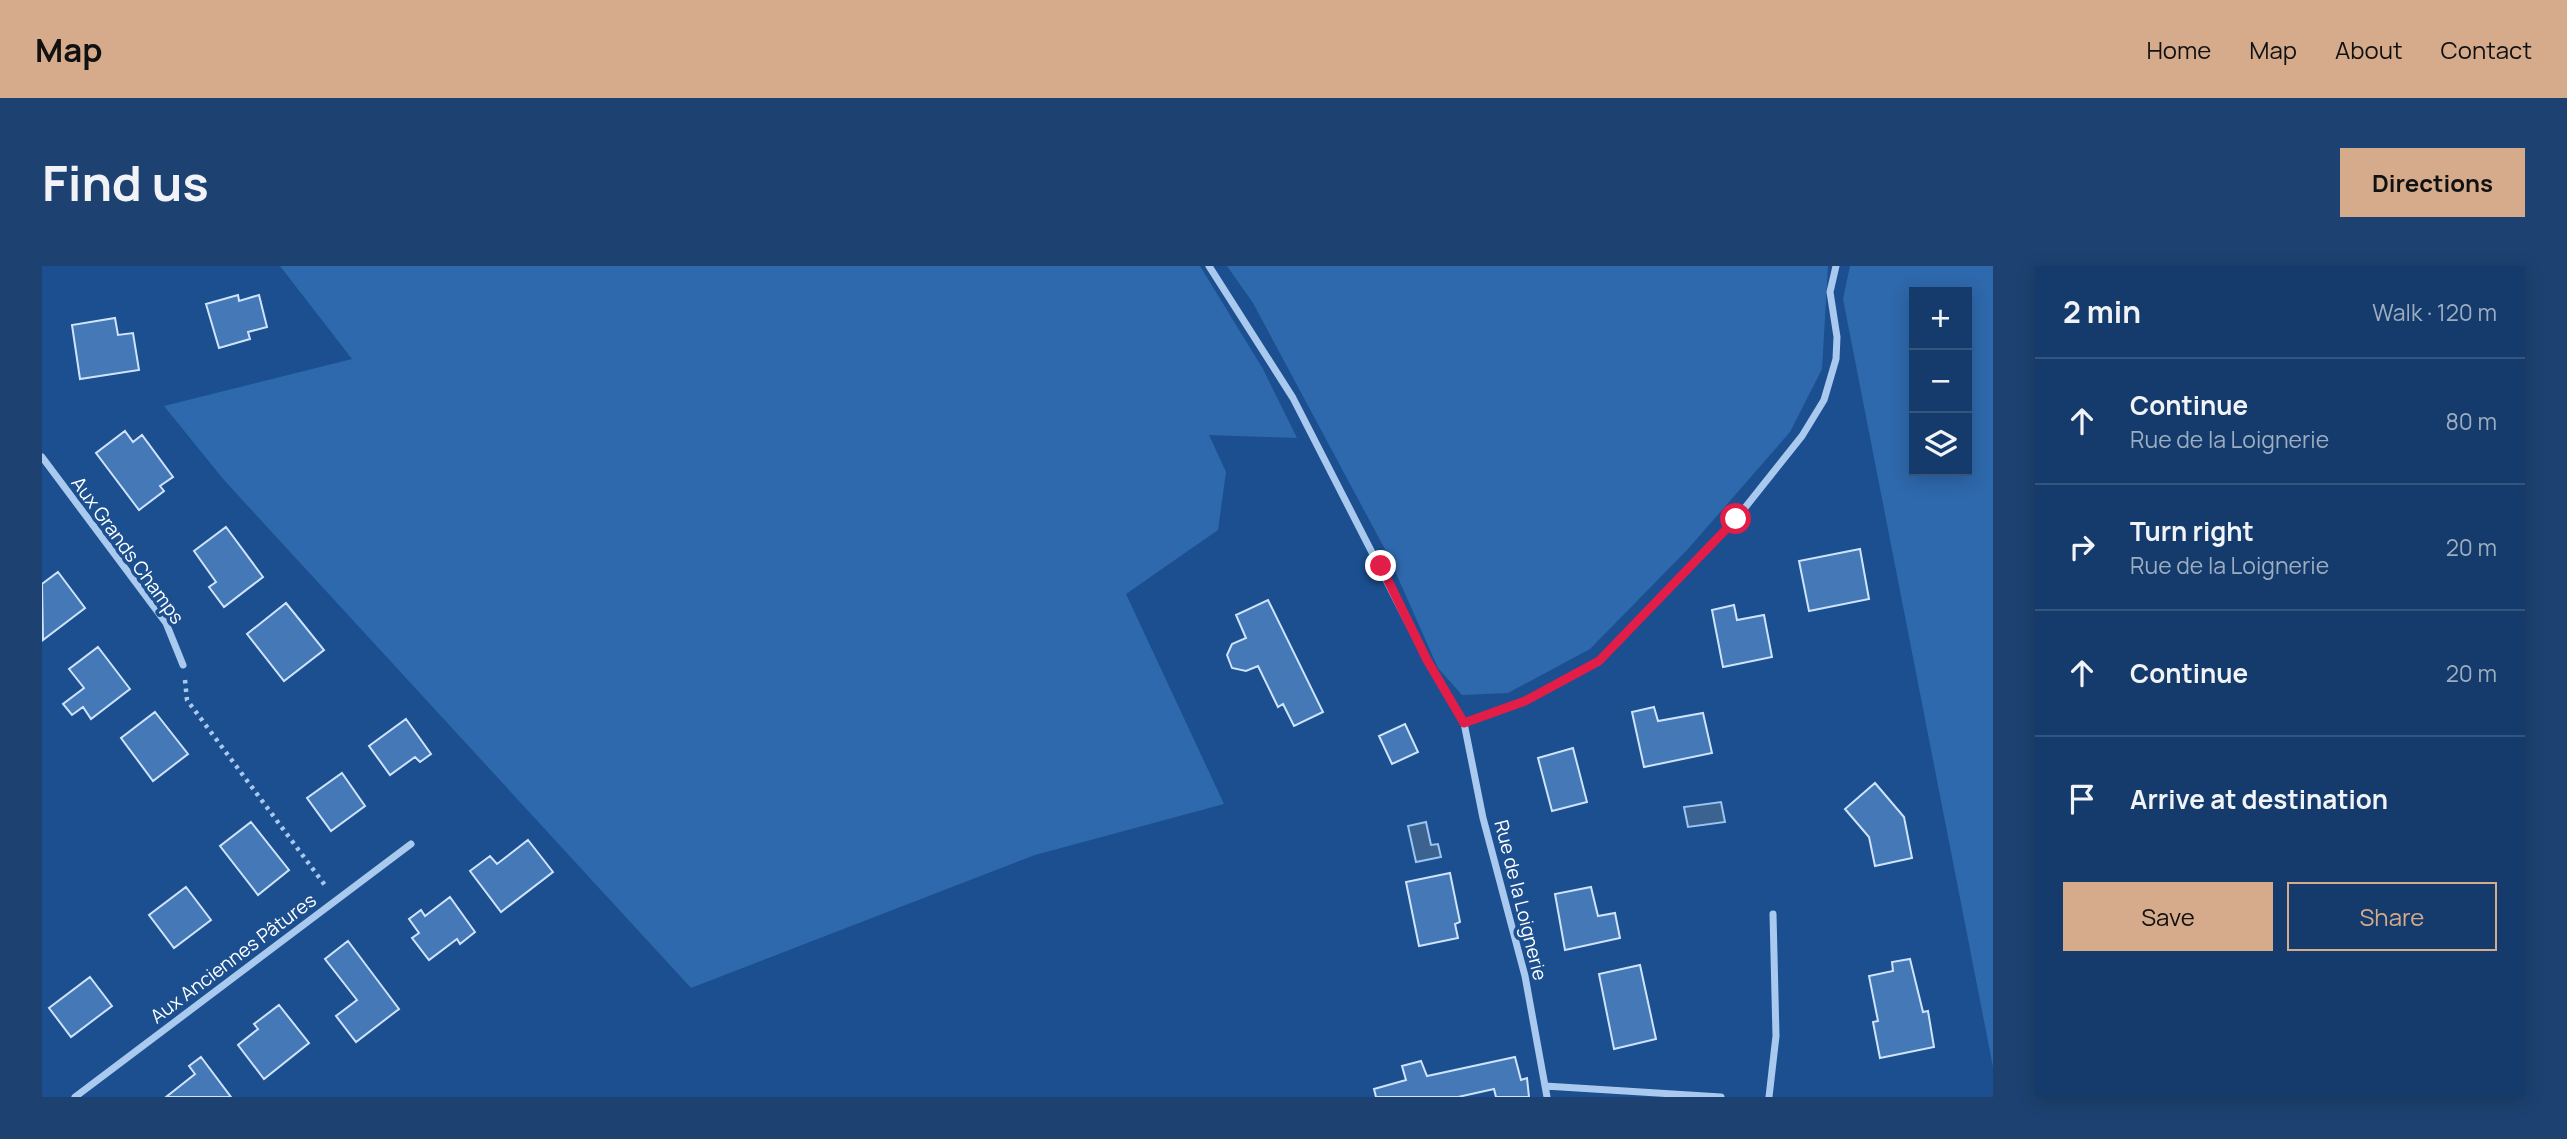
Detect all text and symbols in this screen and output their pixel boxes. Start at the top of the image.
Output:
text: Map [35,27,103,72]
text: Home [2146,33,2211,66]
text: Map [2249,33,2297,66]
text: About [2335,33,2403,66]
text: Contact [2441,33,2532,66]
button: Directions [2340,148,2525,217]
text: Find us [42,149,209,216]
map controls [1909,287,1972,476]
button: + [1909,287,1972,350]
text: 2 min [2063,291,2141,332]
text: Walk · 120 m [2372,296,2497,328]
button: − [1909,350,1972,413]
text: Continue [2130,387,2248,423]
icon: ahead [2063,402,2101,440]
text: 80 m [2446,405,2497,437]
button: layers [1909,413,1972,476]
text: Rue de la Loignerie [2130,423,2329,455]
street label: Aux Grands Champs [66,471,190,629]
route start [1720,503,1751,534]
text: Turn right [2130,513,2254,549]
icon: right [2063,528,2101,566]
text: 20 m [2446,531,2497,563]
text: Rue de la Loignerie [2130,549,2329,581]
route end [1365,550,1396,581]
icon: ahead [2063,654,2101,692]
text: Continue [2130,655,2248,691]
text: 20 m [2446,657,2497,689]
icon: arrive [2063,780,2101,818]
text: Arrive at destination [2130,781,2388,817]
street label: Rue de la Loignerie [1488,817,1554,983]
button: Save [2063,882,2273,951]
button: Share [2287,882,2497,951]
street label: Aux Anciennes Pâtures [145,887,321,1029]

